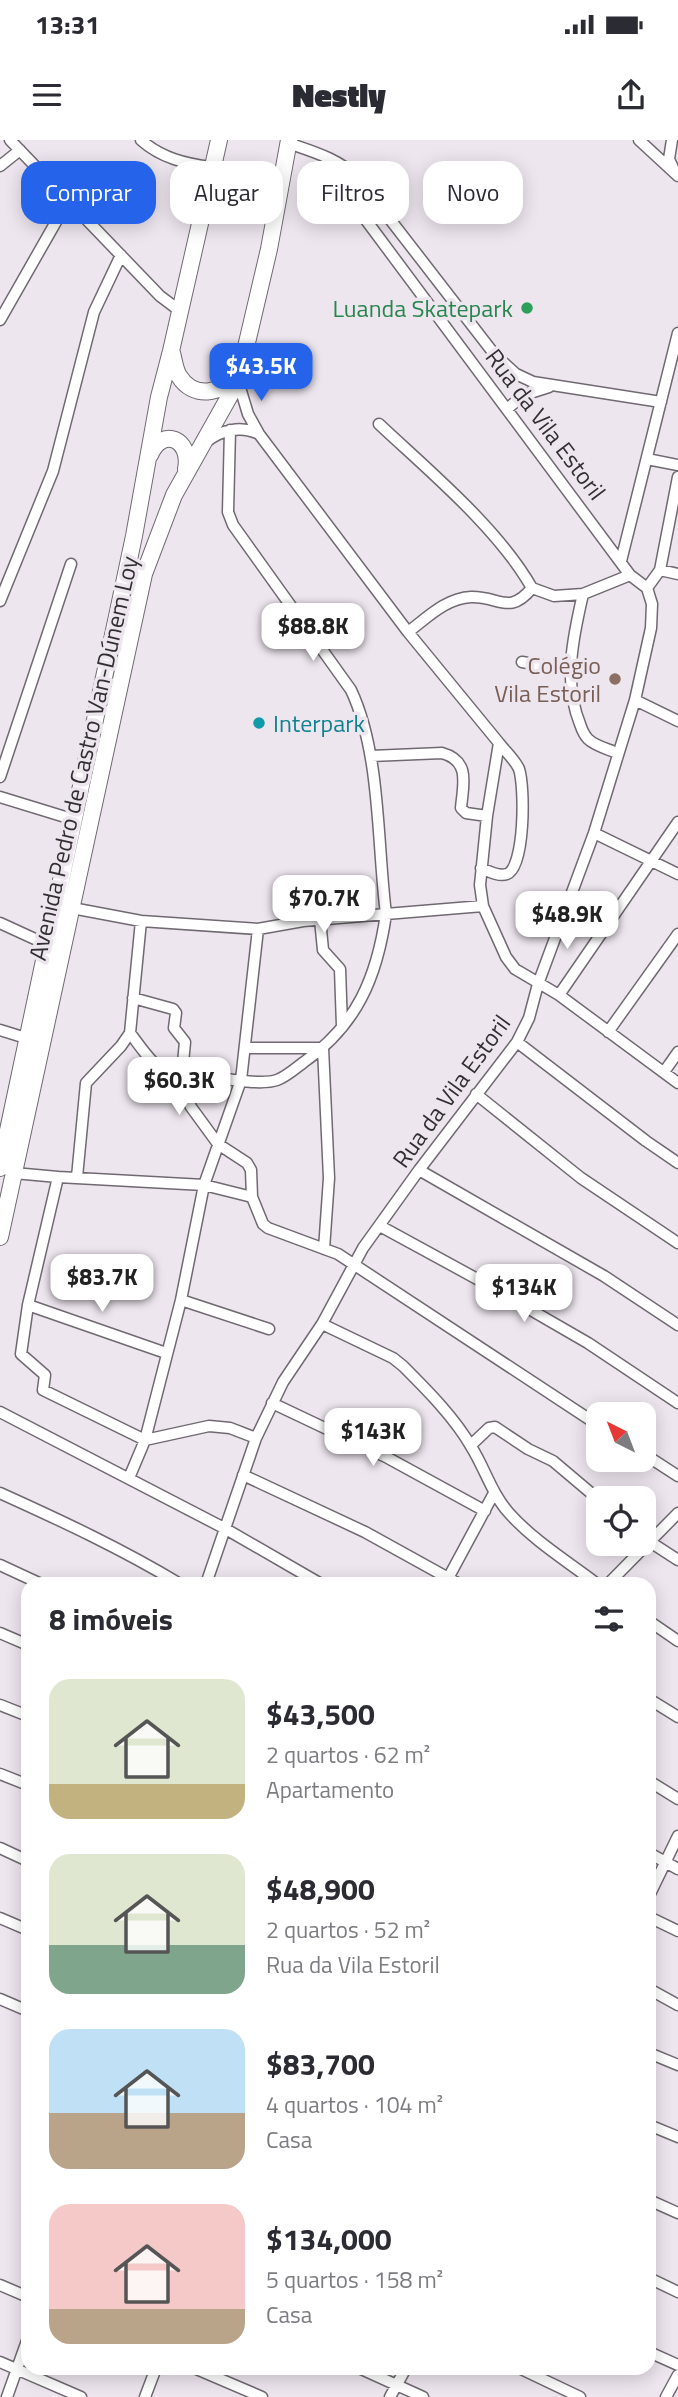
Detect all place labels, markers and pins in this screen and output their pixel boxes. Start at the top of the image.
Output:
place label: Luanda Skatepark [332,290,513,326]
marker: Luanda Skatepark [519,300,535,316]
pin: $43.5K [204,344,318,403]
pin: $88.8K [256,603,370,663]
place label: Colégio Vila Estoril [494,647,601,711]
marker: Colégio Vila Estoril [607,671,623,687]
place label: Interpark [273,705,366,741]
marker: Interpark [251,715,267,731]
pin: $70.7K [267,876,381,935]
pin: $48.9K [510,892,624,951]
pin: $60.3K [122,1058,236,1117]
pin: $83.7K [45,1254,159,1314]
pin: $134K [475,1264,573,1324]
pin: $143K [324,1408,422,1468]

